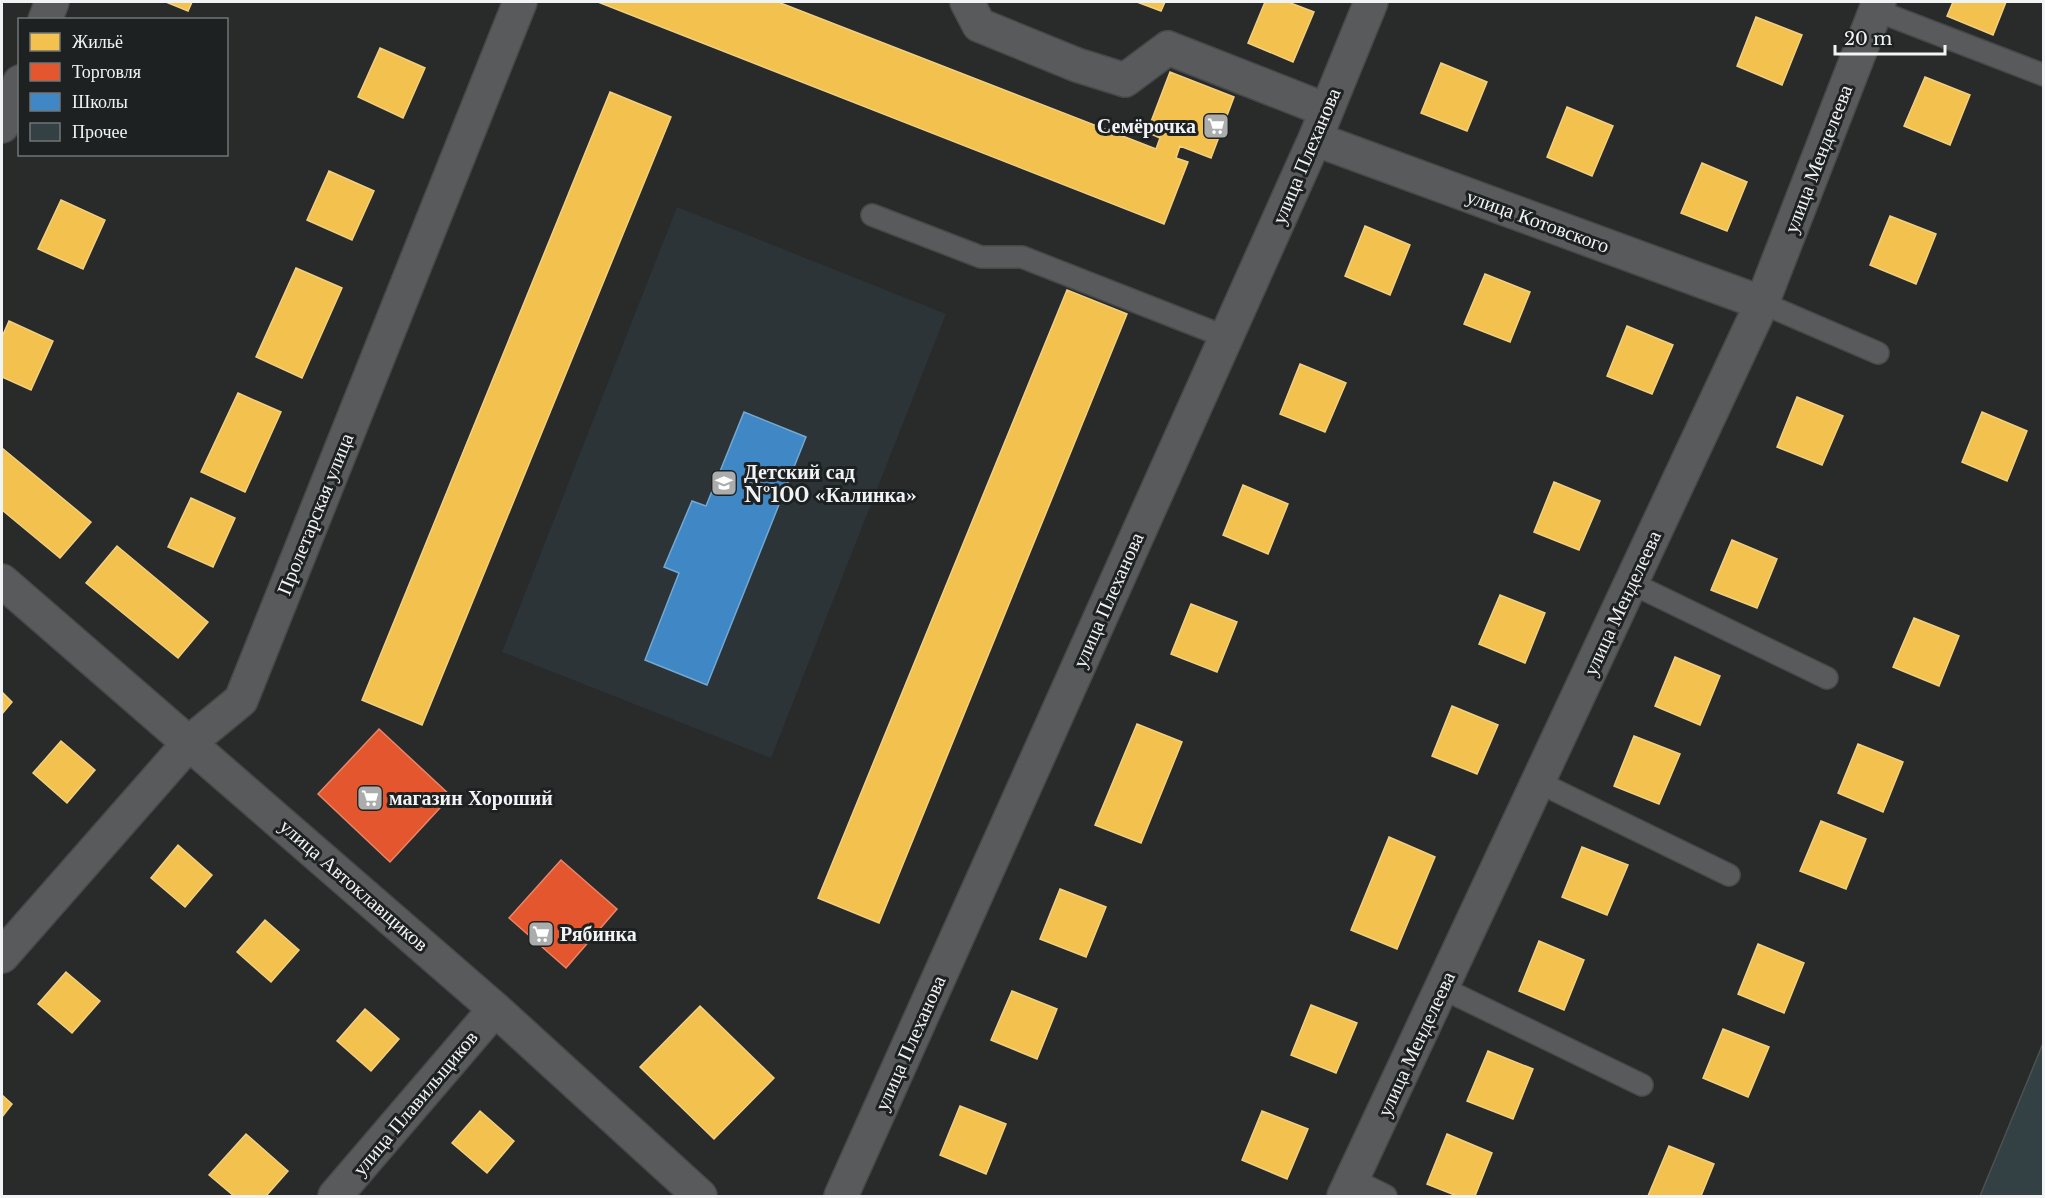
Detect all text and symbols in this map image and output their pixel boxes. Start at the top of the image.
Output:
legend [18,18,228,156]
scale bar [1835,18,1944,56]
text: 20 m [1844,28,1892,50]
text: Жильё [72,31,123,53]
text: Торговля [72,61,141,83]
street label: улица Менделеева [1779,81,1857,237]
street label: улица Плеханова [1267,84,1346,228]
text: Школы [72,91,128,113]
supermarket icon: Семёрочка [1201,111,1231,141]
place label: Семёрочка [1097,114,1196,138]
text: Прочее [72,121,128,143]
street label: улица Котовского [1463,184,1613,258]
street label: Пролетарская улица [272,429,358,598]
place label: Детский сад №100 «Калинка» [744,460,917,507]
school or university icon: Детский сад №100 «Калинка» [709,468,739,498]
street label: улица Менделеева [1578,527,1666,679]
street label: улица Плеханова [1067,529,1149,671]
supermarket icon: магазин Хороший [355,783,385,813]
place label: магазин Хороший [389,786,553,810]
street label: улица Автоклавщиков [275,814,433,956]
supermarket icon: Рябинка [526,919,556,949]
place label: Рябинка [560,922,637,946]
street label: улица Менделеева [1372,968,1460,1120]
street label: улица Плеханова [869,972,951,1114]
street label: улица Плавильщиков [347,1026,483,1180]

